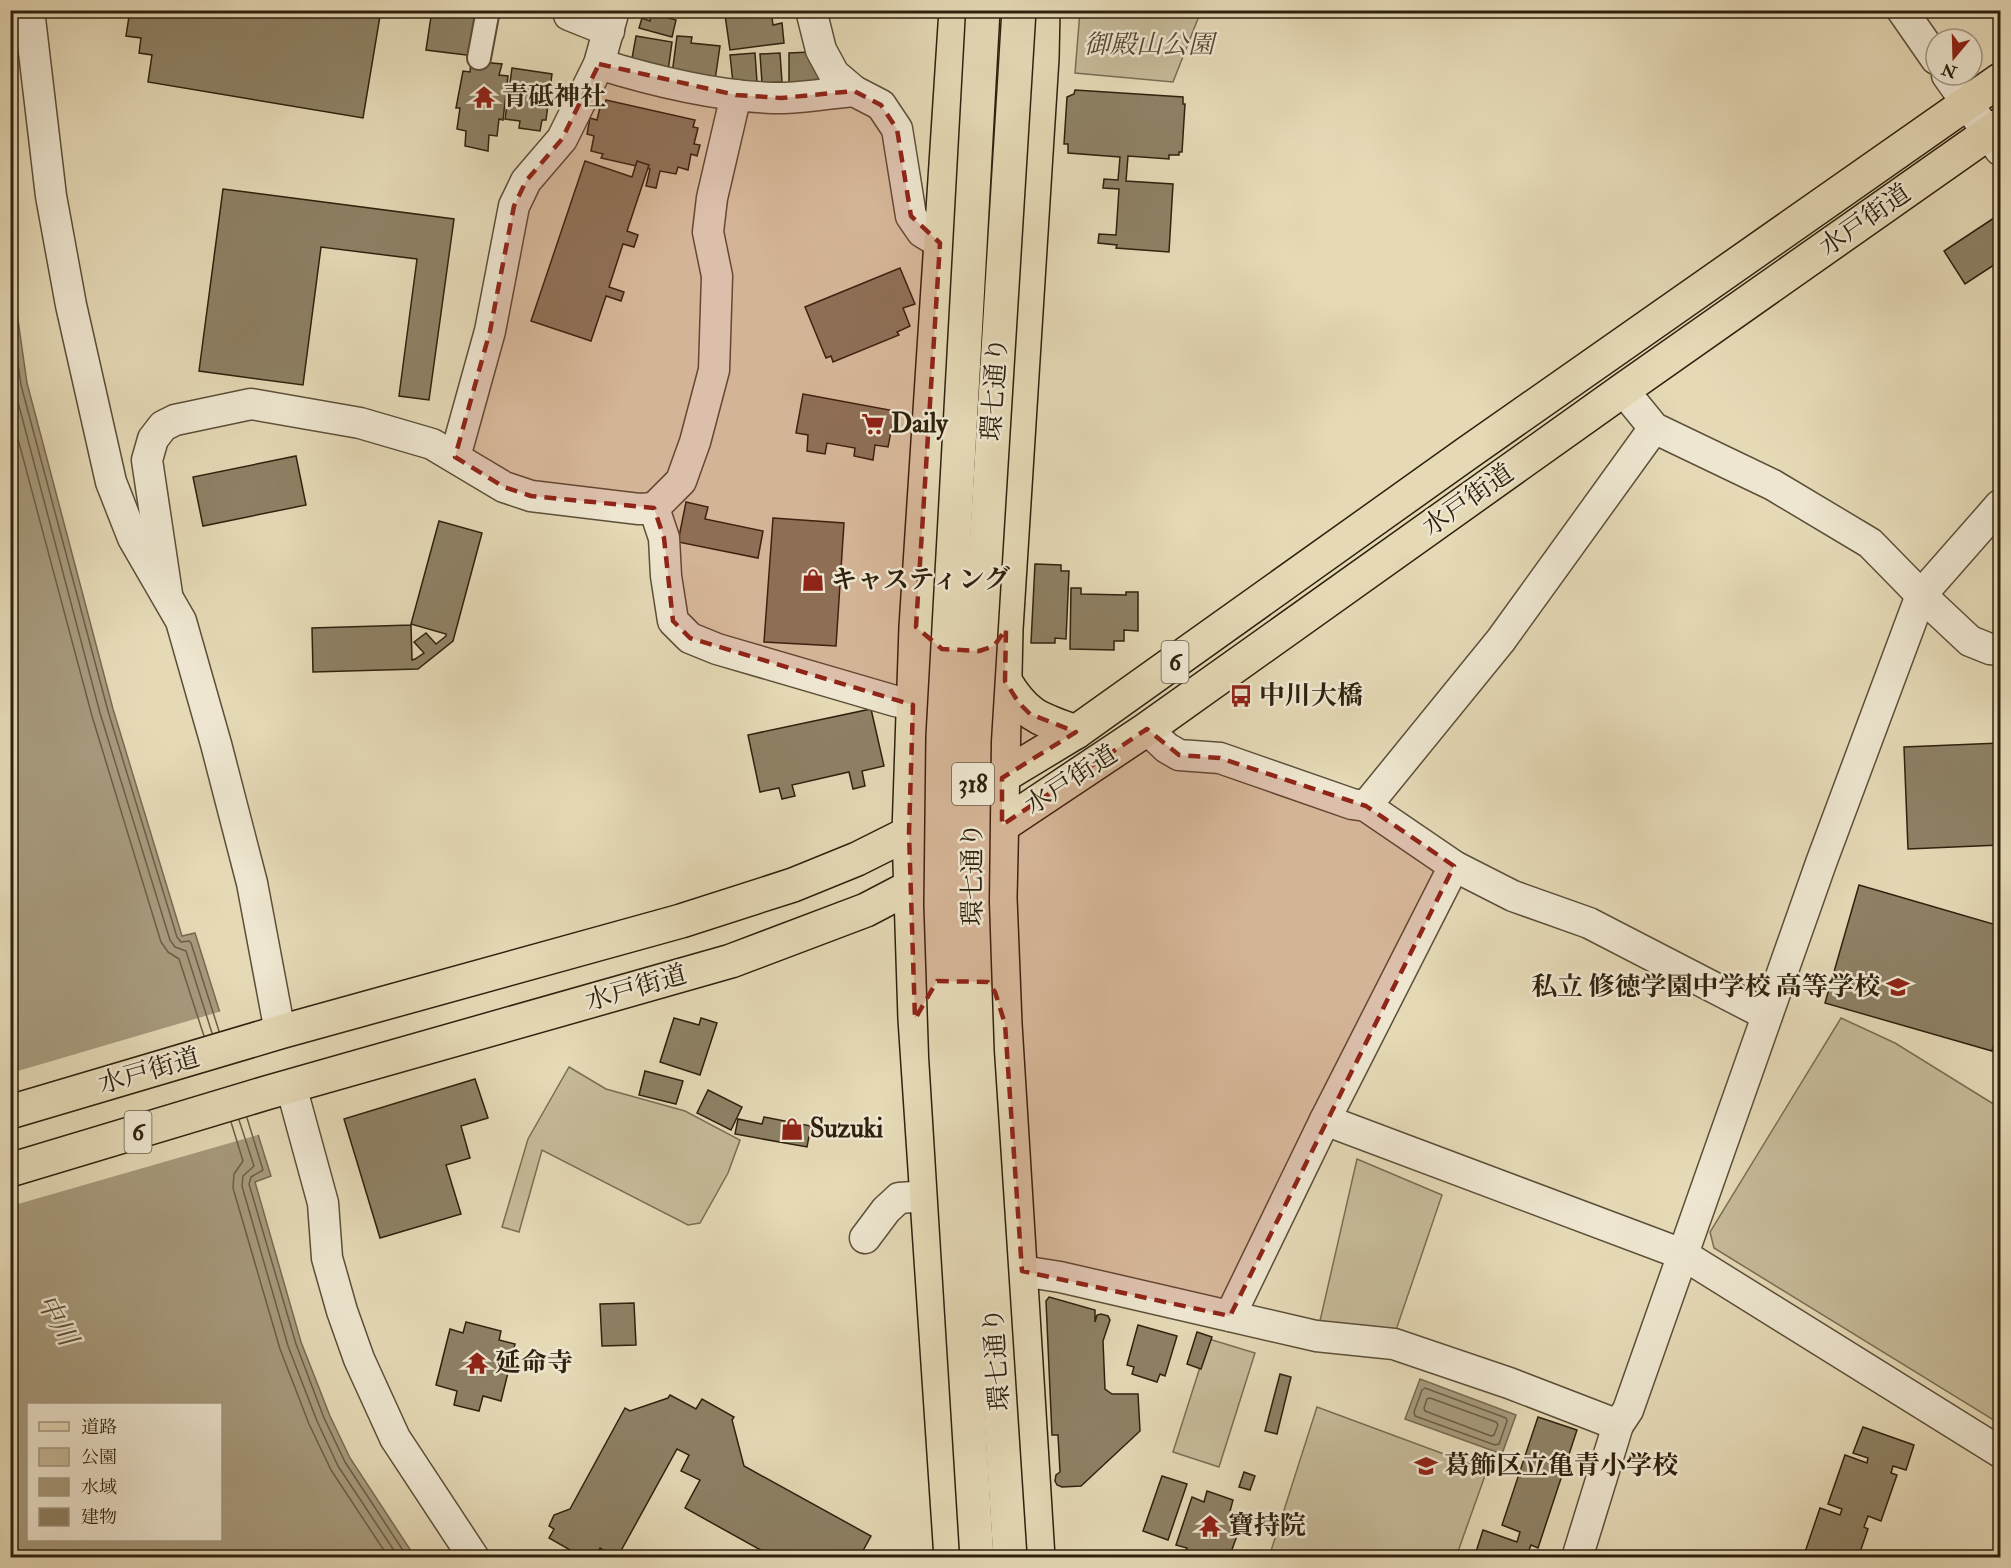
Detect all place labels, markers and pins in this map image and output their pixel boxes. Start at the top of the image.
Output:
place label: 青砥神社 [502,81,606,113]
temple icon: 青砥神社 [471,84,497,110]
place label: Daily [891,408,949,441]
supermarket icon: Daily [860,411,886,437]
place label: キャスティング [831,564,1010,596]
shop icon: キャスティング [800,567,826,593]
place label: 中川大橋 [1259,680,1363,712]
bus stop icon: 中川大橋 [1228,683,1254,709]
place label: 私立 修徳学園中学校 高等学校 [1531,971,1880,1003]
school or university icon: 私立 修徳学園中学校 高等学校 [1885,974,1911,1000]
place label: Suzuki [810,1113,883,1145]
shop icon: Suzuki [779,1116,805,1142]
place label: 延命寺 [495,1347,573,1379]
temple icon: 延命寺 [464,1350,490,1376]
place label: 葛飾区立亀青小学校 [1444,1450,1678,1482]
school or university icon: 葛飾区立亀青小学校 [1413,1453,1439,1479]
place label: 寶持院 [1228,1510,1306,1542]
temple icon: 寶持院 [1197,1513,1223,1539]

